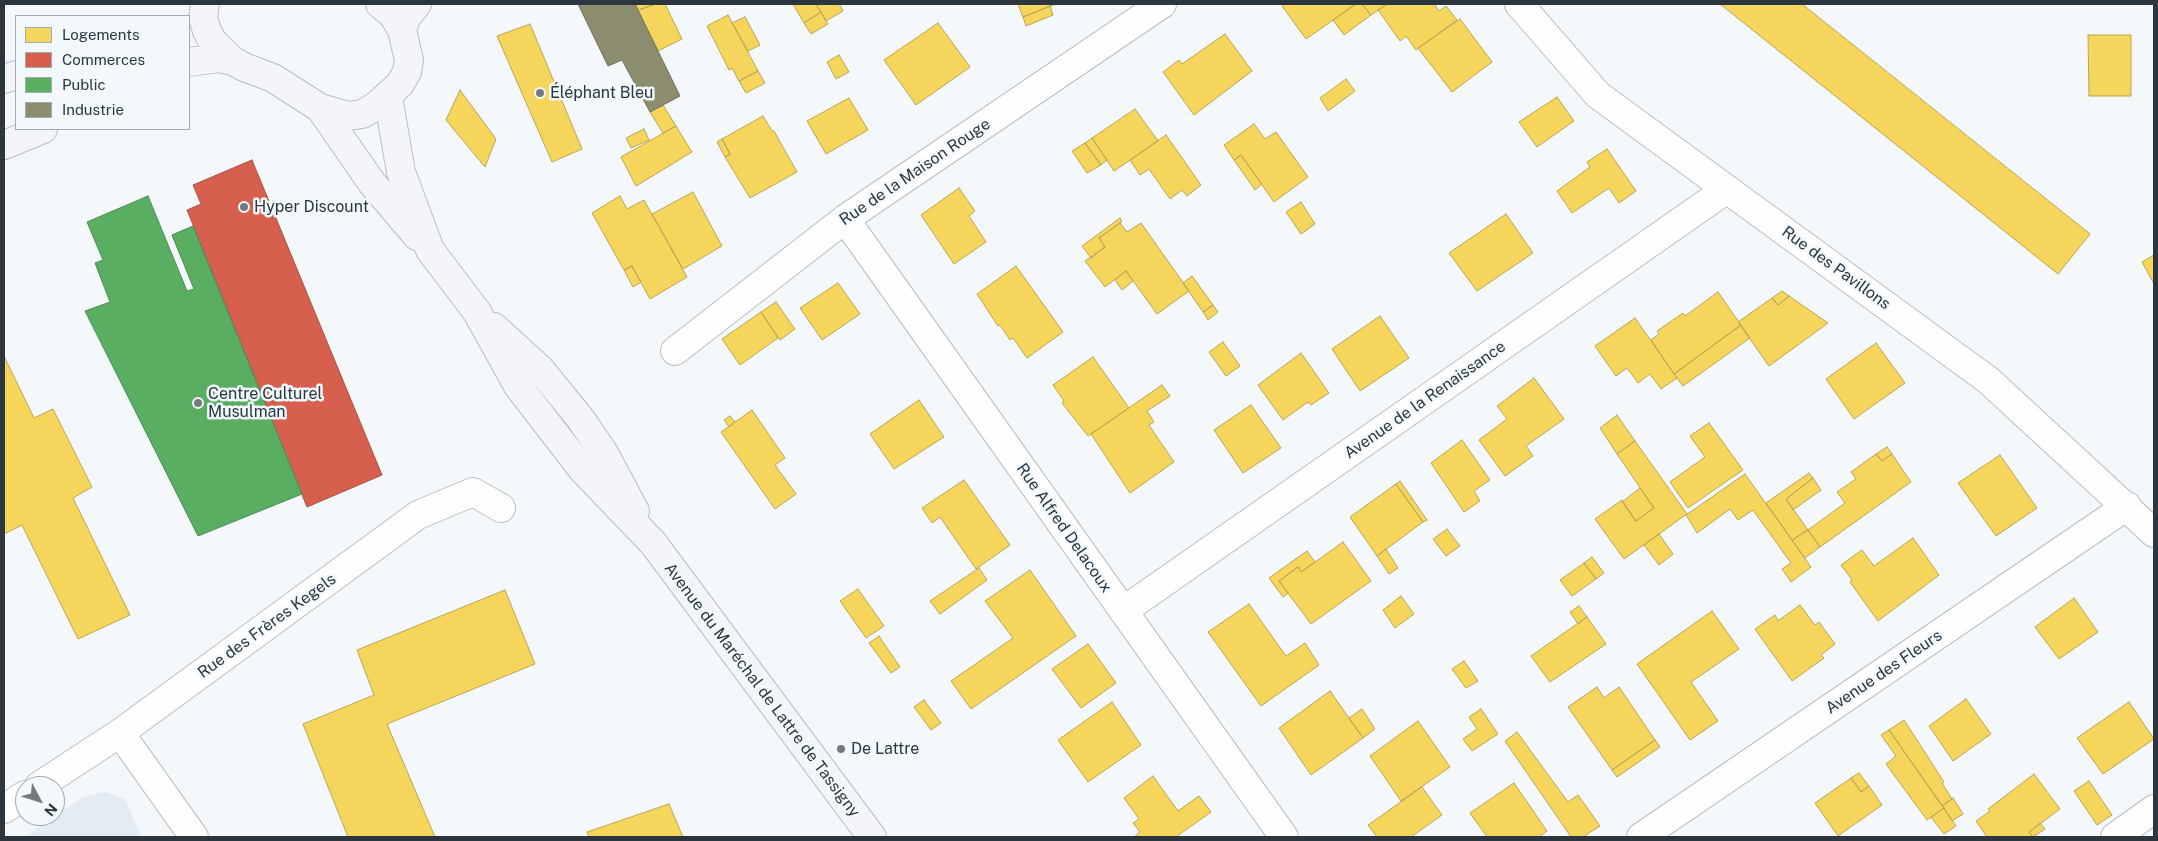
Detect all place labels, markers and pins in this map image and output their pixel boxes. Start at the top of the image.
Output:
place label: Éléphant Bleu [550,83,653,103]
marker: Éléphant Bleu [534,87,546,99]
place label: Hyper Discount [254,197,369,217]
marker: Hyper Discount [238,201,250,213]
place label: Centre Culturel Musulman [208,384,322,422]
marker: Centre Culturel Musulman [192,397,204,409]
place label: De Lattre [851,739,919,759]
marker: De Lattre [835,743,847,755]

